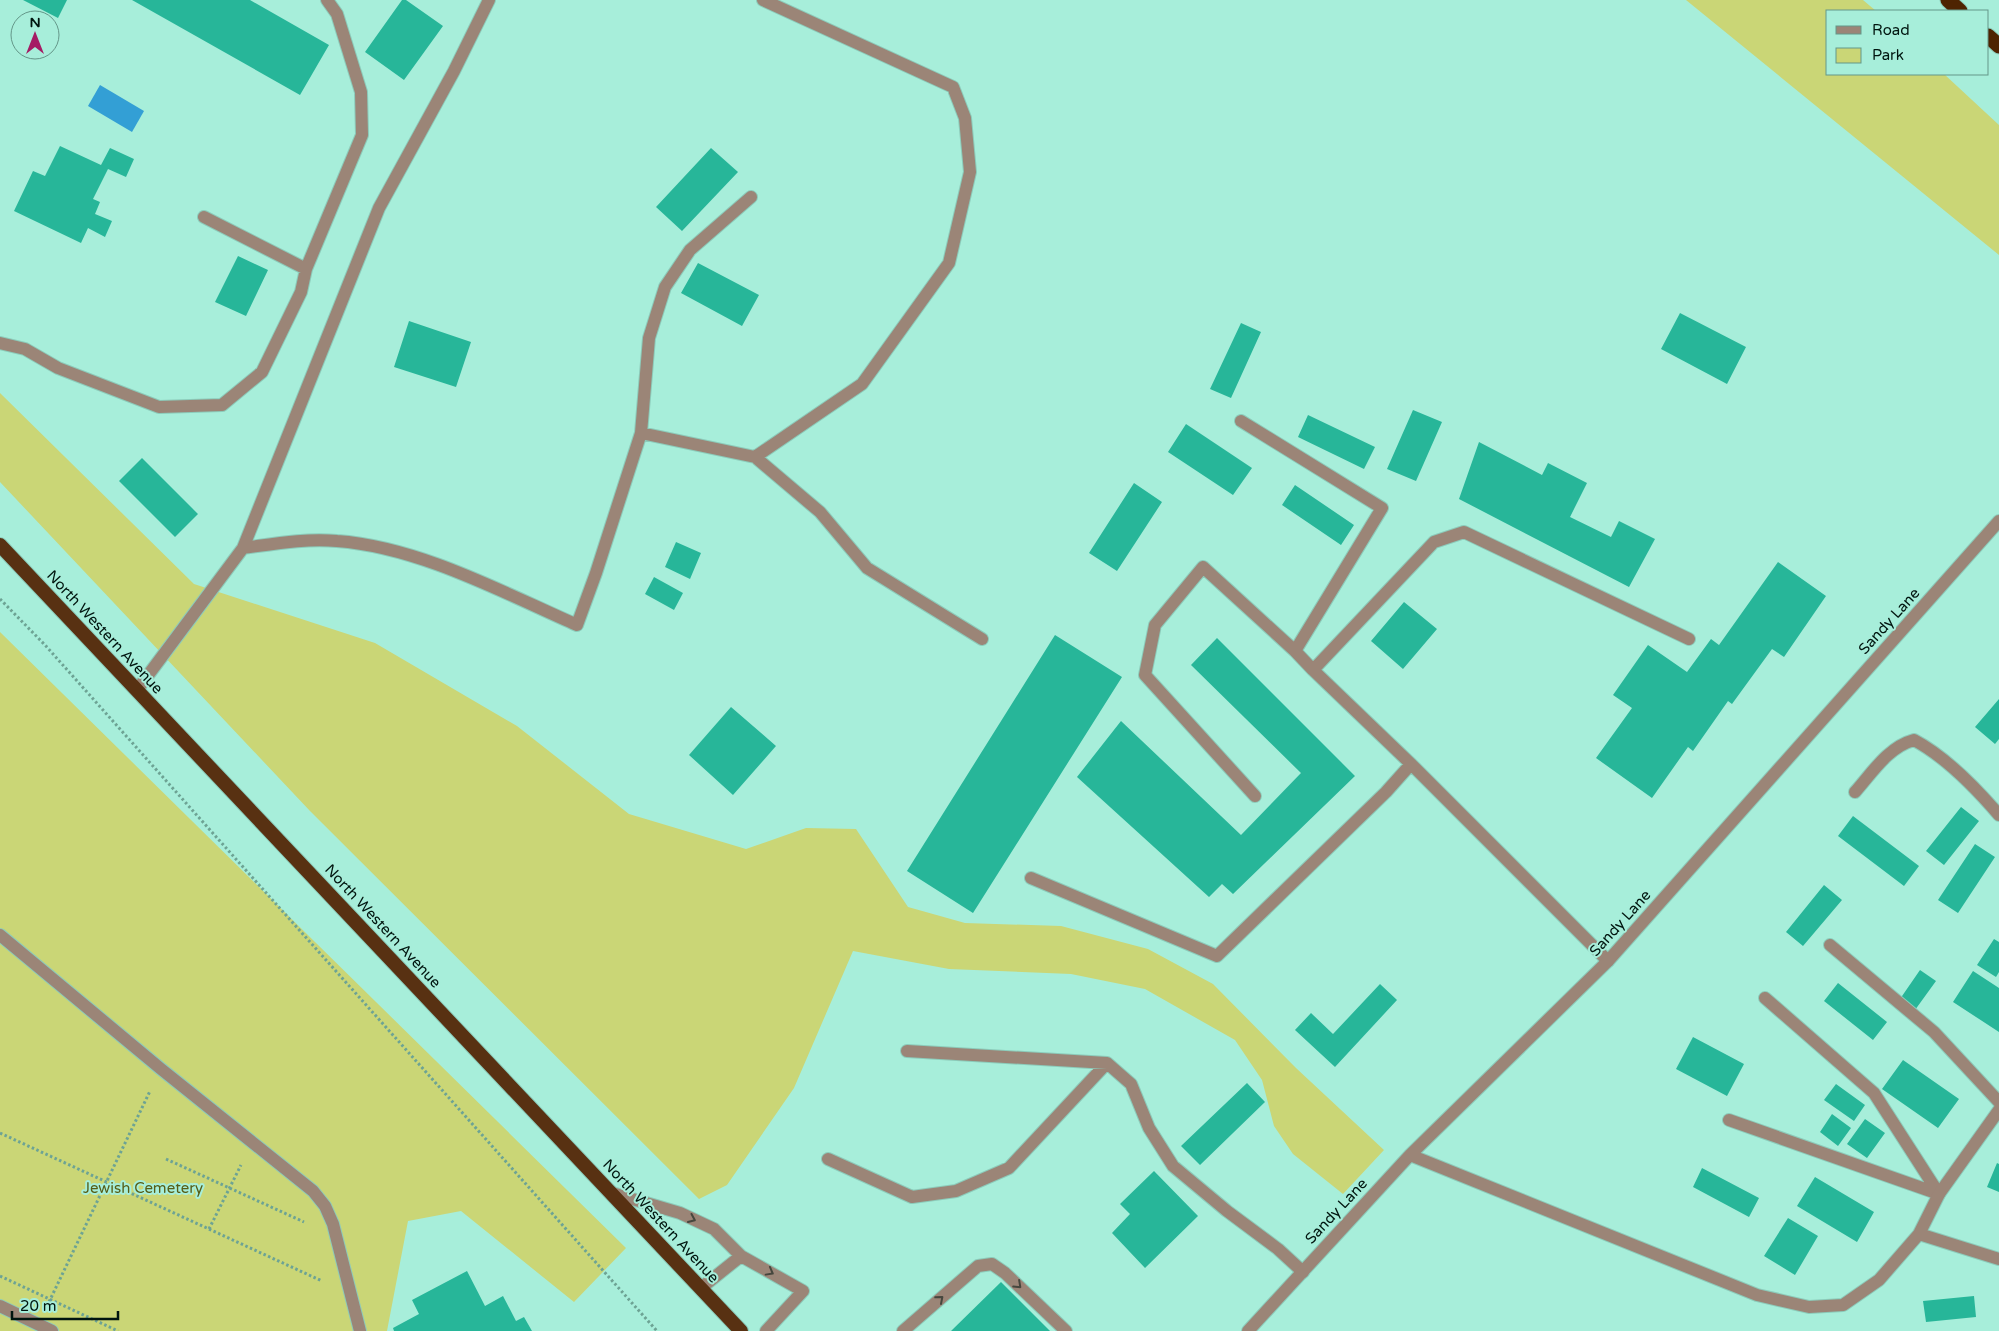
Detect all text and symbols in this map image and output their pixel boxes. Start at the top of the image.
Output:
north arrow [10,10,60,60]
legend [1826,10,1989,75]
text: N [29,14,41,31]
text: Road [1872,21,1910,39]
text: Park [1872,46,1904,64]
street label: North Western Avenue [43,567,167,697]
street label: Sandy Lane [1855,584,1923,658]
street label: North Western Avenue [321,861,445,991]
street label: Sandy Lane [1586,886,1654,960]
street label: North Western Avenue [599,1156,723,1286]
street label: Sandy Lane [1301,1175,1371,1247]
park label: Jewish Cemetery [83,1179,203,1197]
one-way arrow [687,1212,696,1223]
one-way arrow [765,1266,774,1276]
one-way arrow [1013,1279,1022,1288]
scale bar [12,1288,119,1320]
one-way arrow [934,1296,943,1305]
text: 20 m [20,1297,57,1315]

